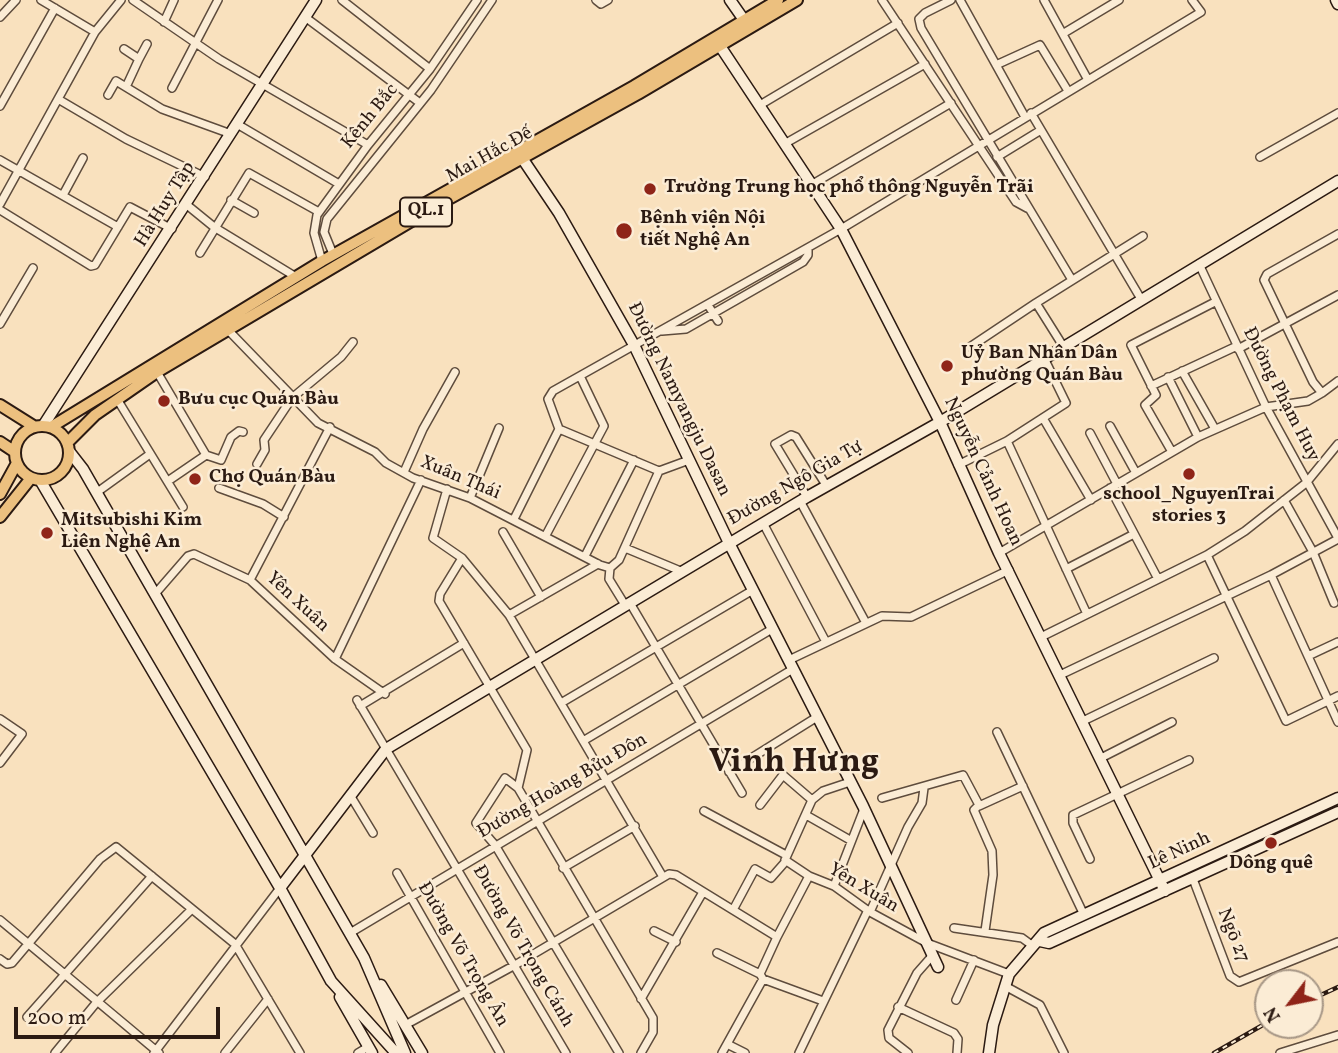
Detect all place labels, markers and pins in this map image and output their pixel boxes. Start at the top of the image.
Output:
place label: Trường Trung học phổ thông Nguyễn Trãi [664,178,1034,200]
marker: Trường Trung học phổ thông Nguyễn Trãi [642,181,658,197]
place label: Bệnh viện Nội tiết Nghệ An [640,209,765,253]
marker: Bệnh viện Nội tiết Nghệ An [614,221,634,241]
place label: Uỷ Ban Nhân Dân phường Quán Bàu [961,344,1123,388]
marker: Uỷ Ban Nhân Dân phường Quán Bàu [939,358,955,374]
place label: Bưu cục Quán Bàu [178,390,339,412]
marker: Bưu cục Quán Bàu [156,393,172,409]
marker: school_NguyenTrai stories 3 [1181,466,1197,482]
place label: Chợ Quán Bàu [209,468,336,490]
marker: Chợ Quán Bàu [187,471,203,487]
place label: school_NguyenTrai stories 3 [1103,485,1275,529]
place label: Mitsubishi Kim Liên Nghệ An [61,511,202,555]
marker: Mitsubishi Kim Liên Nghệ An [39,525,55,541]
marker: Dông quê [1263,835,1279,851]
place label: Dông quê [1229,854,1313,876]

